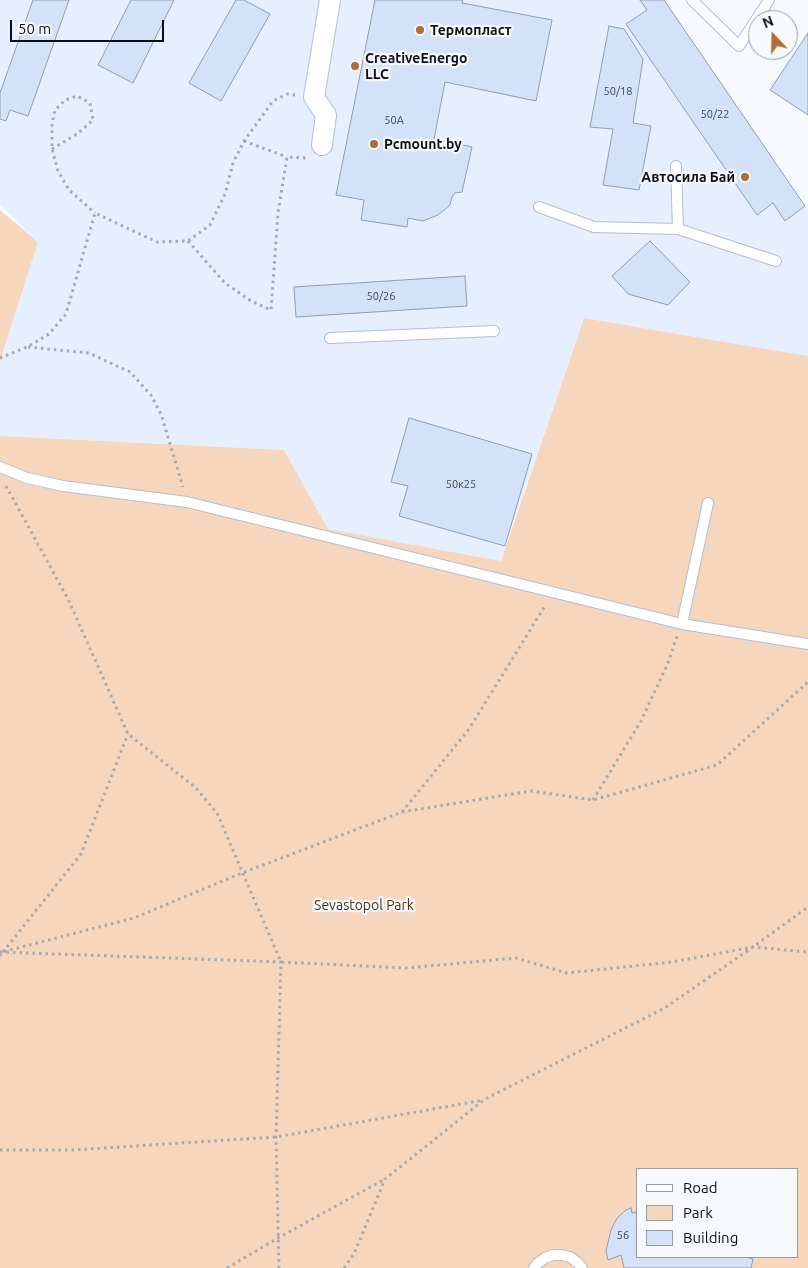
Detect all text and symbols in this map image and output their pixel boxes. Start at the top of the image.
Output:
scale bar [12,10,166,42]
north arrow [748,10,798,60]
text: N [760,13,776,31]
text: 50 m [18,20,51,37]
place label: Термопласт [430,22,512,38]
marker: Термопласт [414,24,426,36]
place label: CreativeEnergo LLC [365,50,467,82]
marker: CreativeEnergo LLC [349,60,361,72]
house number: 50/18 [604,84,632,98]
house number: 50/22 [701,107,729,121]
house number: 50А [384,113,404,127]
place label: Pcmount.by [384,136,462,152]
marker: Pcmount.by [368,138,380,150]
place label: Автосила Бай [641,169,735,185]
marker: Автосила Бай [739,171,751,183]
house number: 50/26 [367,289,395,303]
house number: 50к25 [446,477,476,491]
park label: Sevastopol Park [314,897,414,913]
legend [636,1168,798,1258]
text: Road [683,1179,718,1196]
text: Park [683,1204,713,1221]
house number: 56 [617,1228,629,1242]
text: Building [683,1229,738,1246]

